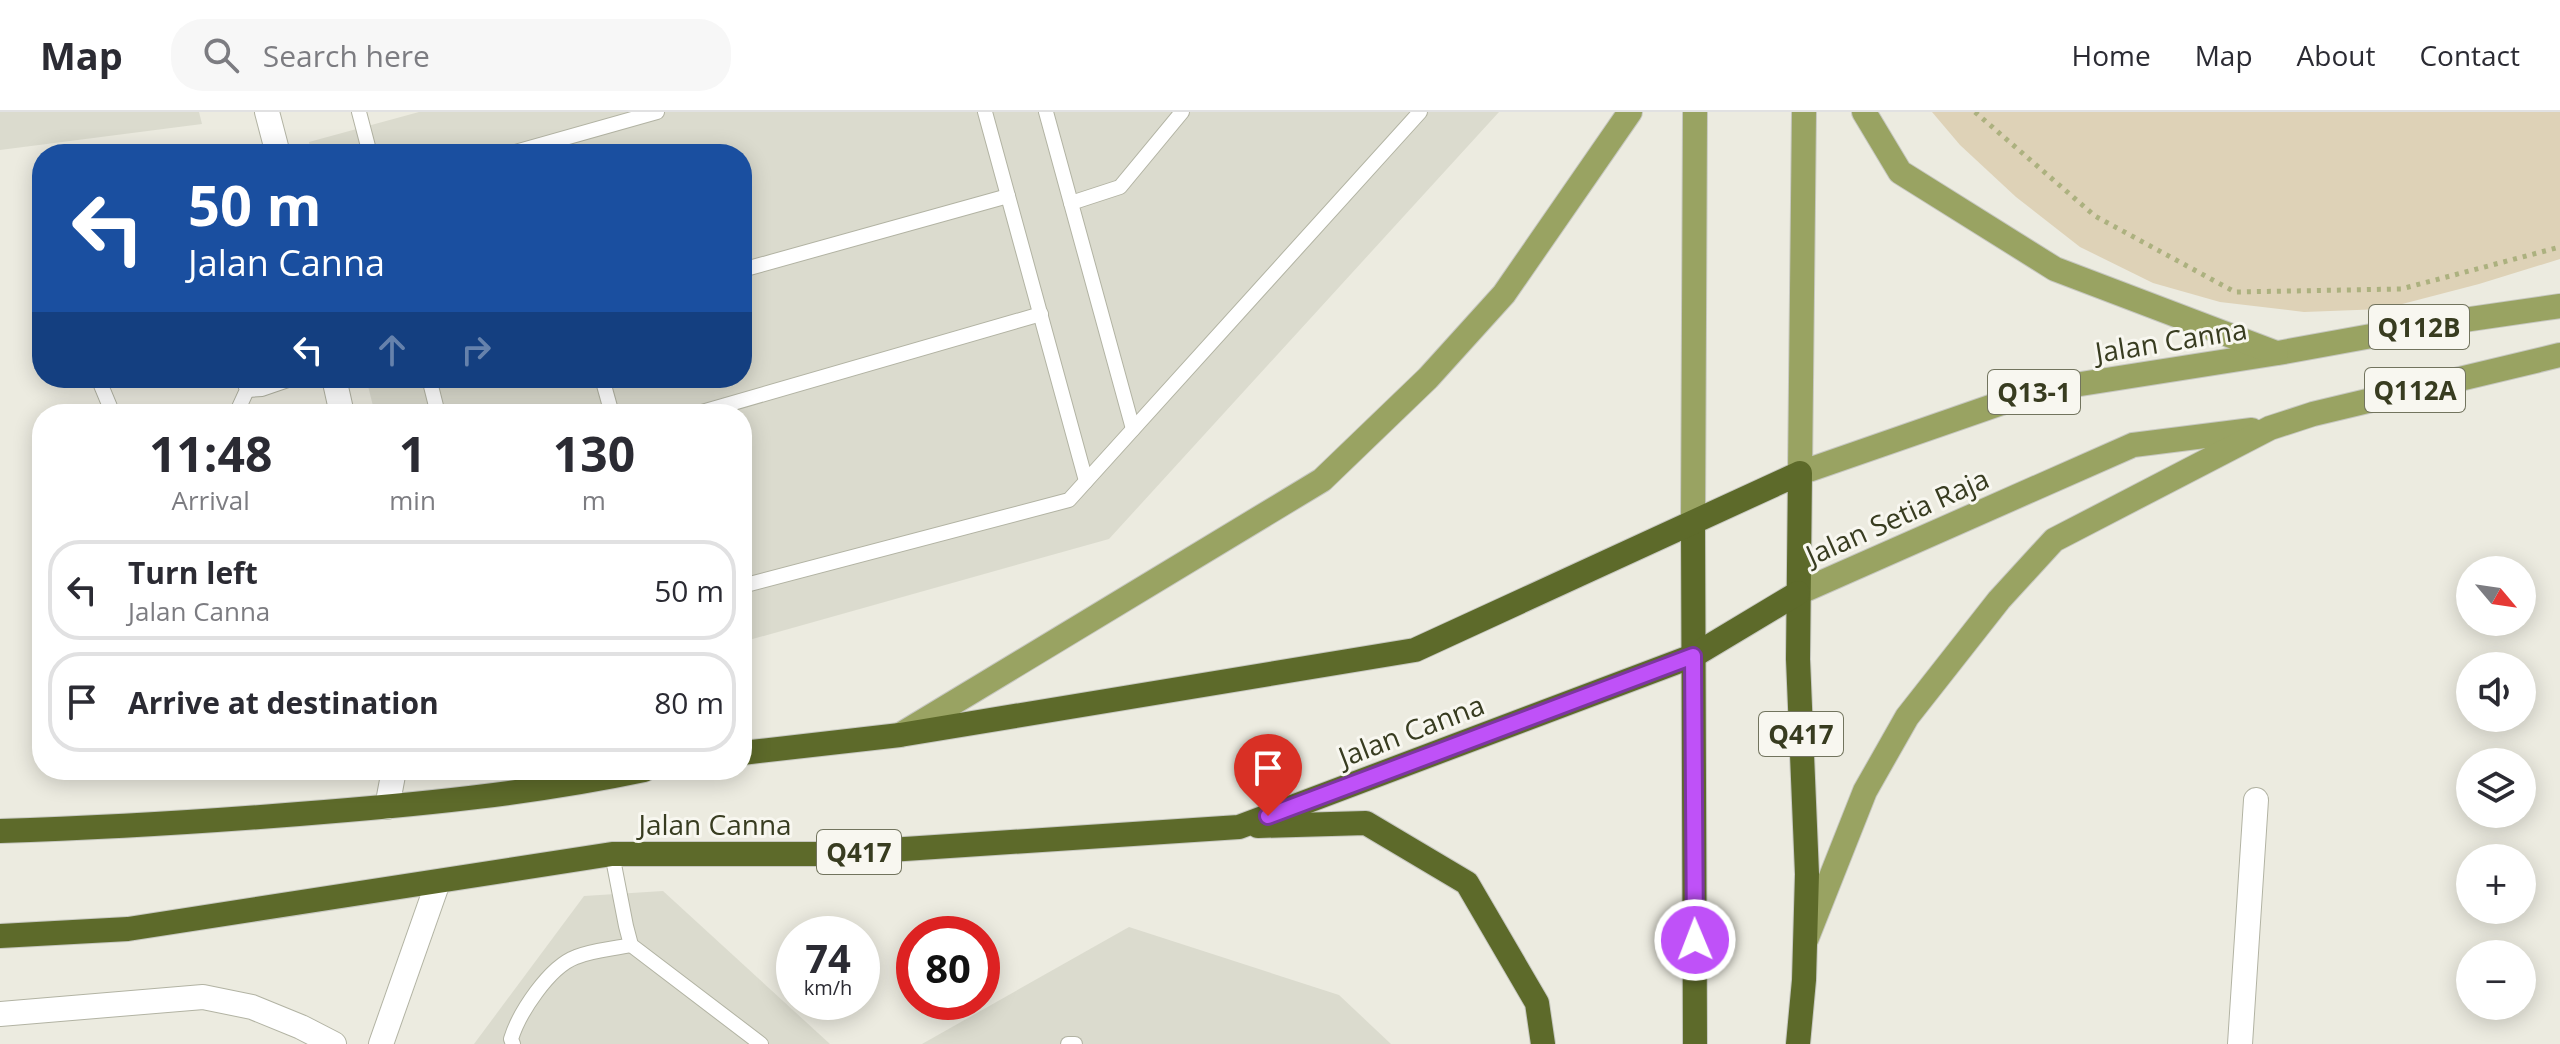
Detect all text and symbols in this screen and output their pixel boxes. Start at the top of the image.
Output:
search box [171,19,731,91]
text: Map [40,29,123,81]
icon: search [199,33,243,77]
text: Search here [263,35,430,76]
text: Home [2072,36,2151,74]
text: Map [2195,36,2253,74]
text: About [2297,36,2375,74]
text: Contact [2419,36,2520,74]
text: 50 m [188,166,322,242]
icon: left [56,176,160,280]
text: Jalan Canna [188,238,385,287]
road number: Q112B [2369,305,2469,349]
street label: Jalan Canna [2089,309,2250,371]
icon: left [286,328,330,372]
icon: ahead [370,328,414,372]
icon: right [454,328,498,372]
road number: Q112A [2365,368,2465,412]
road number: Q13-1 [1988,370,2080,414]
text: 11:48 [149,421,272,486]
text: 1 [399,421,426,486]
text: 130 [553,421,635,486]
street label: Jalan Setia Raja [1797,459,1995,575]
text: Arrival [171,482,250,518]
text: min [389,482,436,518]
text: m [582,482,606,518]
text: Turn left [128,552,258,593]
north arrow [2456,556,2536,636]
map controls [2456,556,2536,1020]
icon: left [60,568,104,612]
text: 50 m [654,570,724,611]
text: Jalan Canna [128,593,270,629]
button: sound [2456,652,2536,732]
icon: arrive [60,680,104,724]
text: Arrive at destination [128,682,439,723]
text: 80 m [654,682,724,723]
street label: Jalan Canna [1330,685,1489,776]
road number: Q417 [1759,712,1843,756]
pin [1234,734,1302,816]
icon: arrive [1246,746,1290,790]
button: layers [2456,748,2536,828]
street label: Jalan Canna [635,805,792,843]
road number: Q417 [817,830,901,874]
button: + [2456,844,2536,924]
position arrow [1653,898,1737,982]
speed limit sign: 80 [896,916,1000,1020]
text: 74 [805,930,851,985]
button: − [2456,940,2536,1020]
text: km/h [804,974,852,1001]

